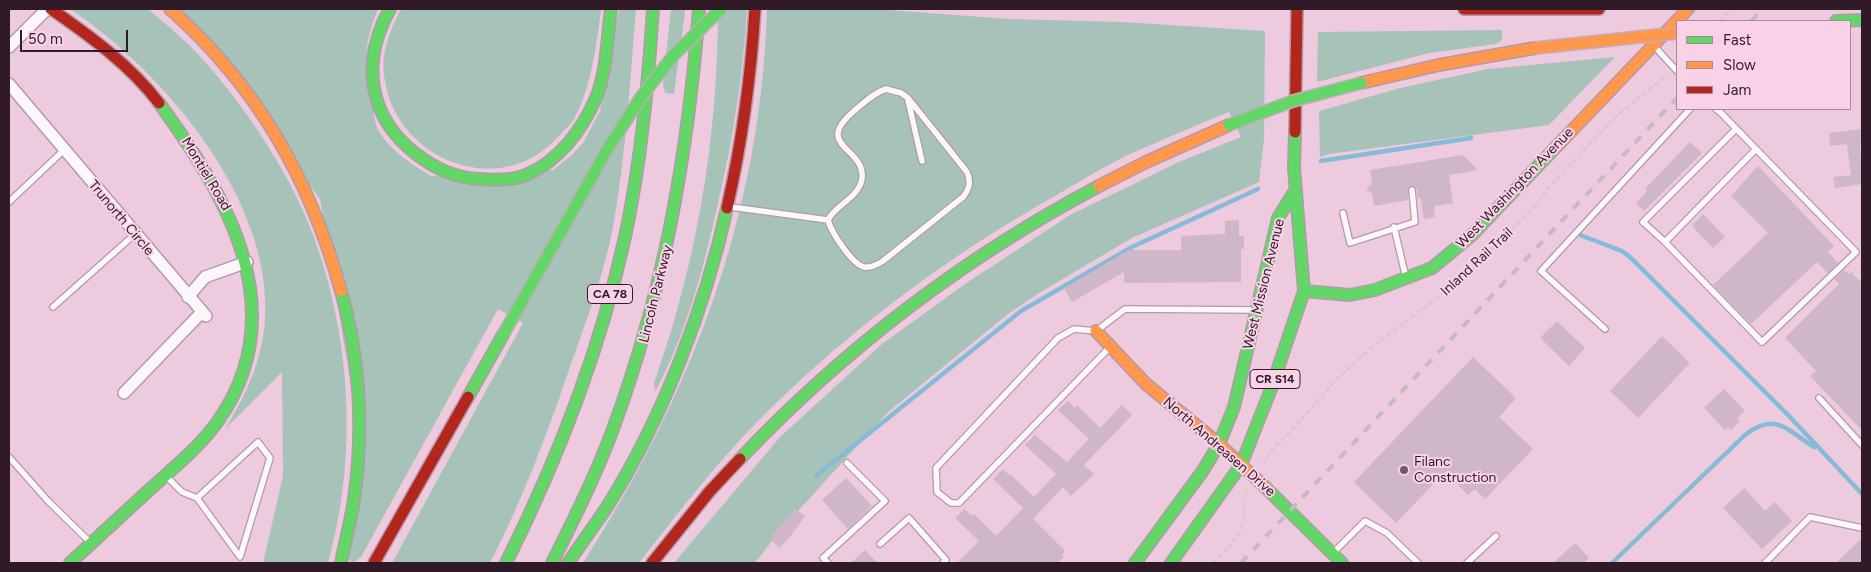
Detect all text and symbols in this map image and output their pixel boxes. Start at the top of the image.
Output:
scale bar [22,20,130,52]
legend [1676,20,1851,110]
text: 50 m [28,30,63,48]
text: Fast [1723,31,1751,49]
text: Slow [1723,56,1756,74]
text: Jam [1723,81,1751,99]
street label: West Washington Avenue [1453,124,1577,252]
street label: Montiel Road [177,134,235,214]
street label: Trunorth Circle [85,177,157,259]
street label: West Mission Avenue [1240,217,1288,351]
street label: Inland Rail Trail [1438,224,1516,300]
street label: Lincoln Parkway [636,243,676,345]
road number: CA 78 [588,284,632,304]
road number: CR S14 [1250,369,1300,388]
street label: North Andreasen Drive [1160,394,1278,500]
place label: Filanc Construction [1414,454,1496,487]
marker: Filanc Construction [1398,464,1410,476]

